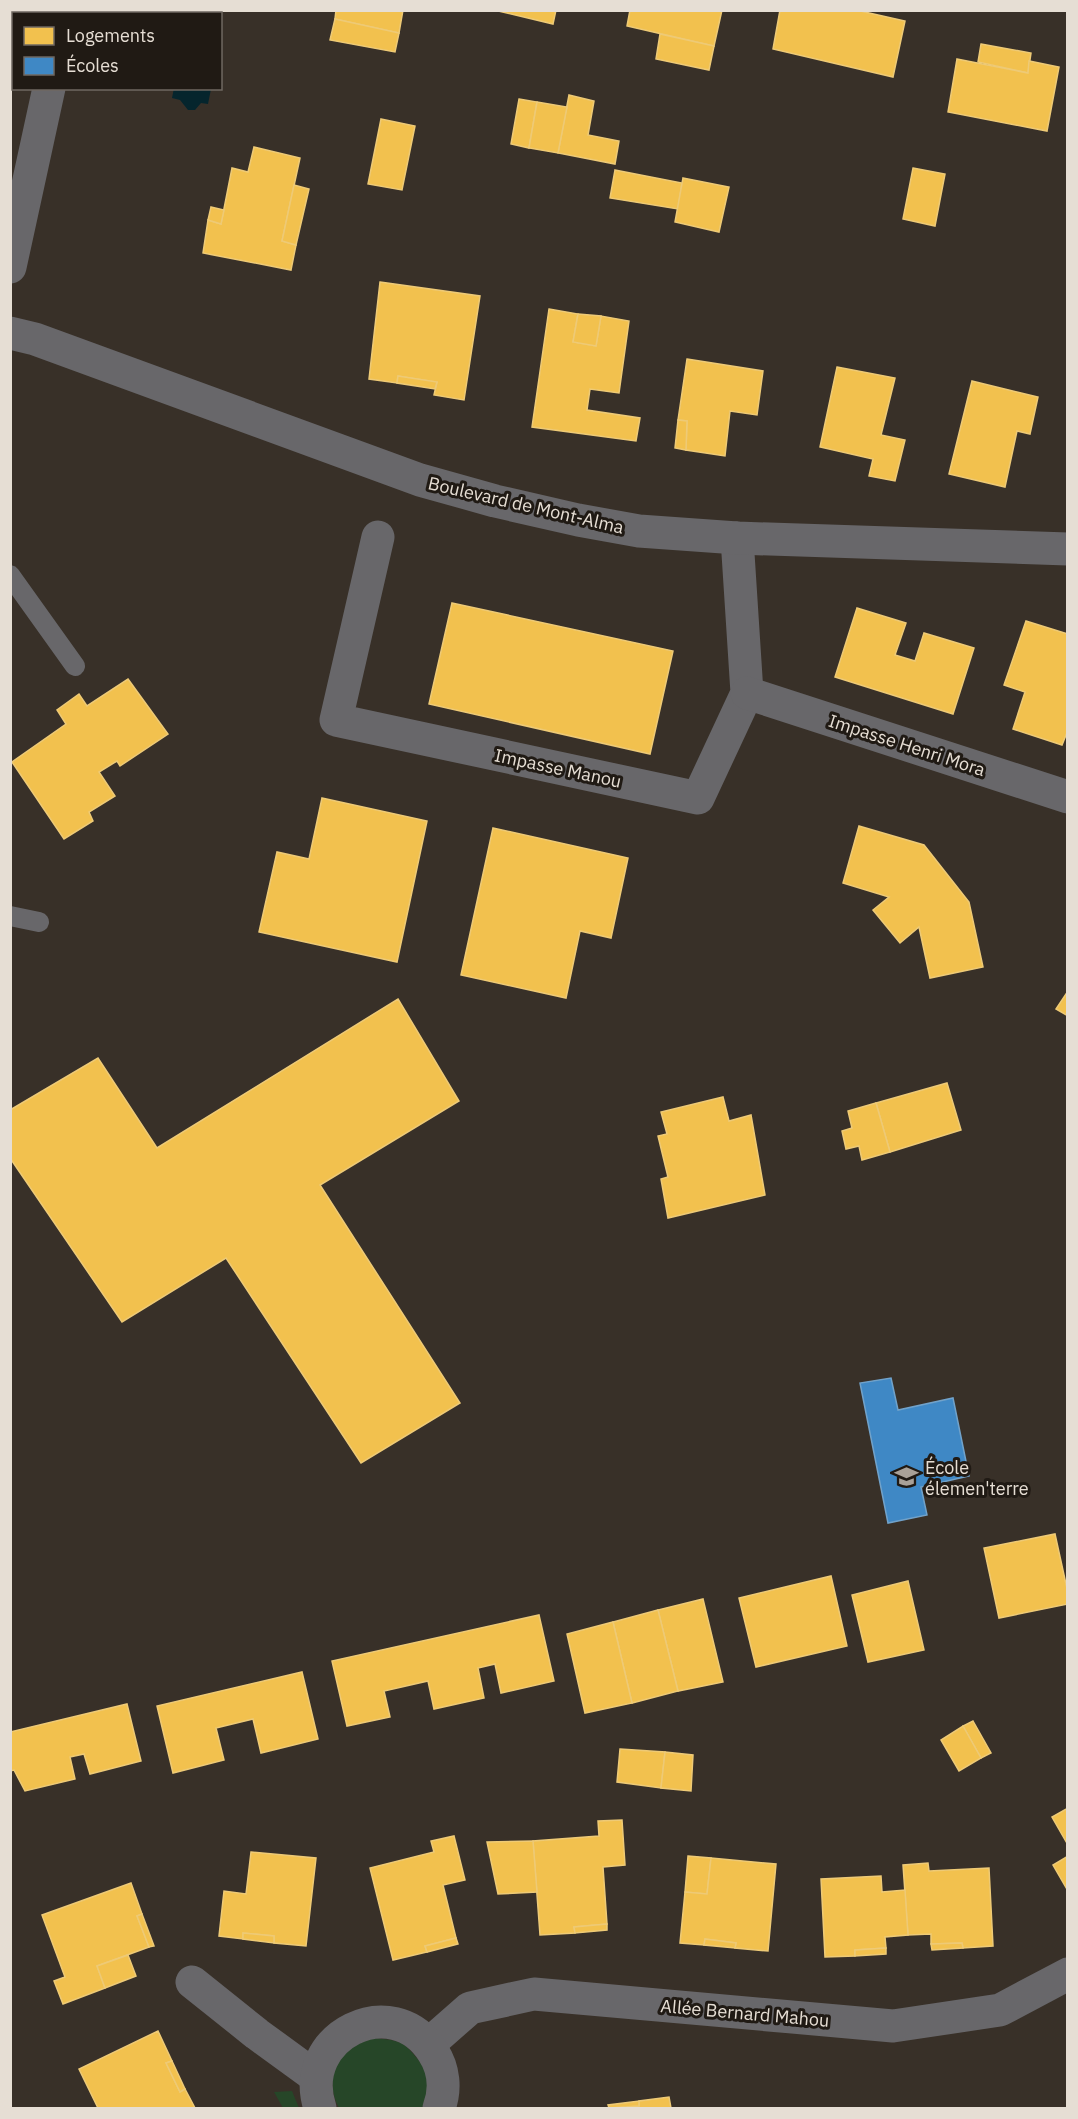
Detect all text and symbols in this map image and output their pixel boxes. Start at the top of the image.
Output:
legend [12,12,222,90]
text: Logements [66,24,155,47]
text: Écoles [66,54,119,77]
street label: Boulevard de Mont-Alma [426,471,627,539]
street label: Impasse Henri Mora [826,709,989,781]
street label: Impasse Manou [492,743,624,793]
place label: École élemen'terre [925,1456,1029,1500]
school or university icon: École élemen'terre [894,1464,920,1490]
street label: Allée Bernard Mahou [660,1994,830,2032]

